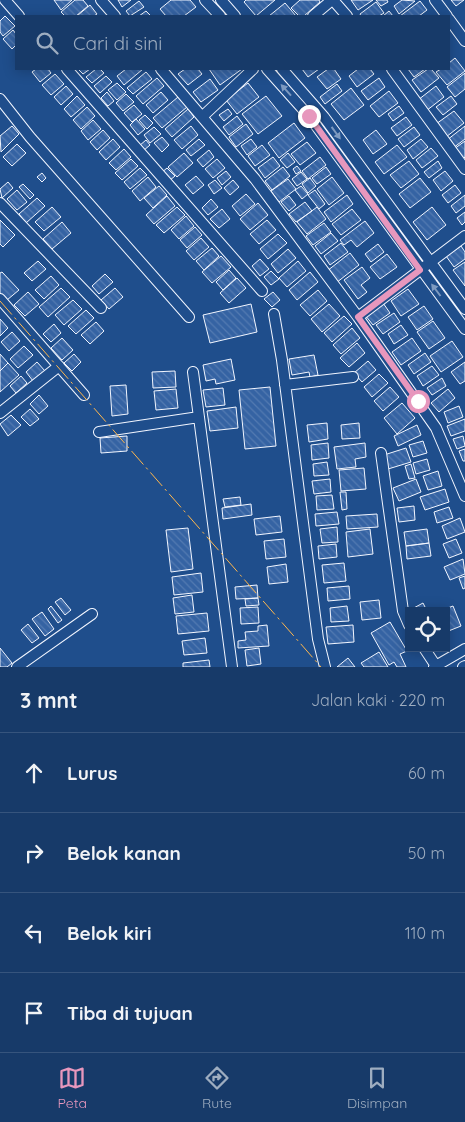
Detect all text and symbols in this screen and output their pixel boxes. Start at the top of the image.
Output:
search box [15,15,450,70]
icon: search [33,29,61,57]
text: Cari di sini [73,31,162,55]
one-way arrow [280,83,291,96]
route end [298,105,321,128]
one-way arrow [331,126,341,140]
one-way arrow [430,284,441,297]
route start [407,390,430,413]
map controls [405,607,450,652]
button: locate [405,607,450,652]
text: 3 mnt [20,687,78,713]
text: Jalan kaki · 220 m [311,690,445,710]
icon: ahead [20,759,48,787]
text: Lurus [67,761,117,785]
text: 60 m [408,763,445,783]
icon: right [20,839,48,867]
text: Belok kanan [67,841,181,865]
text: 50 m [408,843,445,863]
icon: left [20,919,48,947]
text: Belok kiri [67,921,152,945]
text: 110 m [405,923,445,943]
icon: arrive [20,999,48,1027]
text: Tiba di tujuan [67,1001,193,1025]
tab: Peta [58,1064,87,1112]
tab: Rute [202,1064,232,1112]
tab: Disimpan [347,1064,407,1112]

